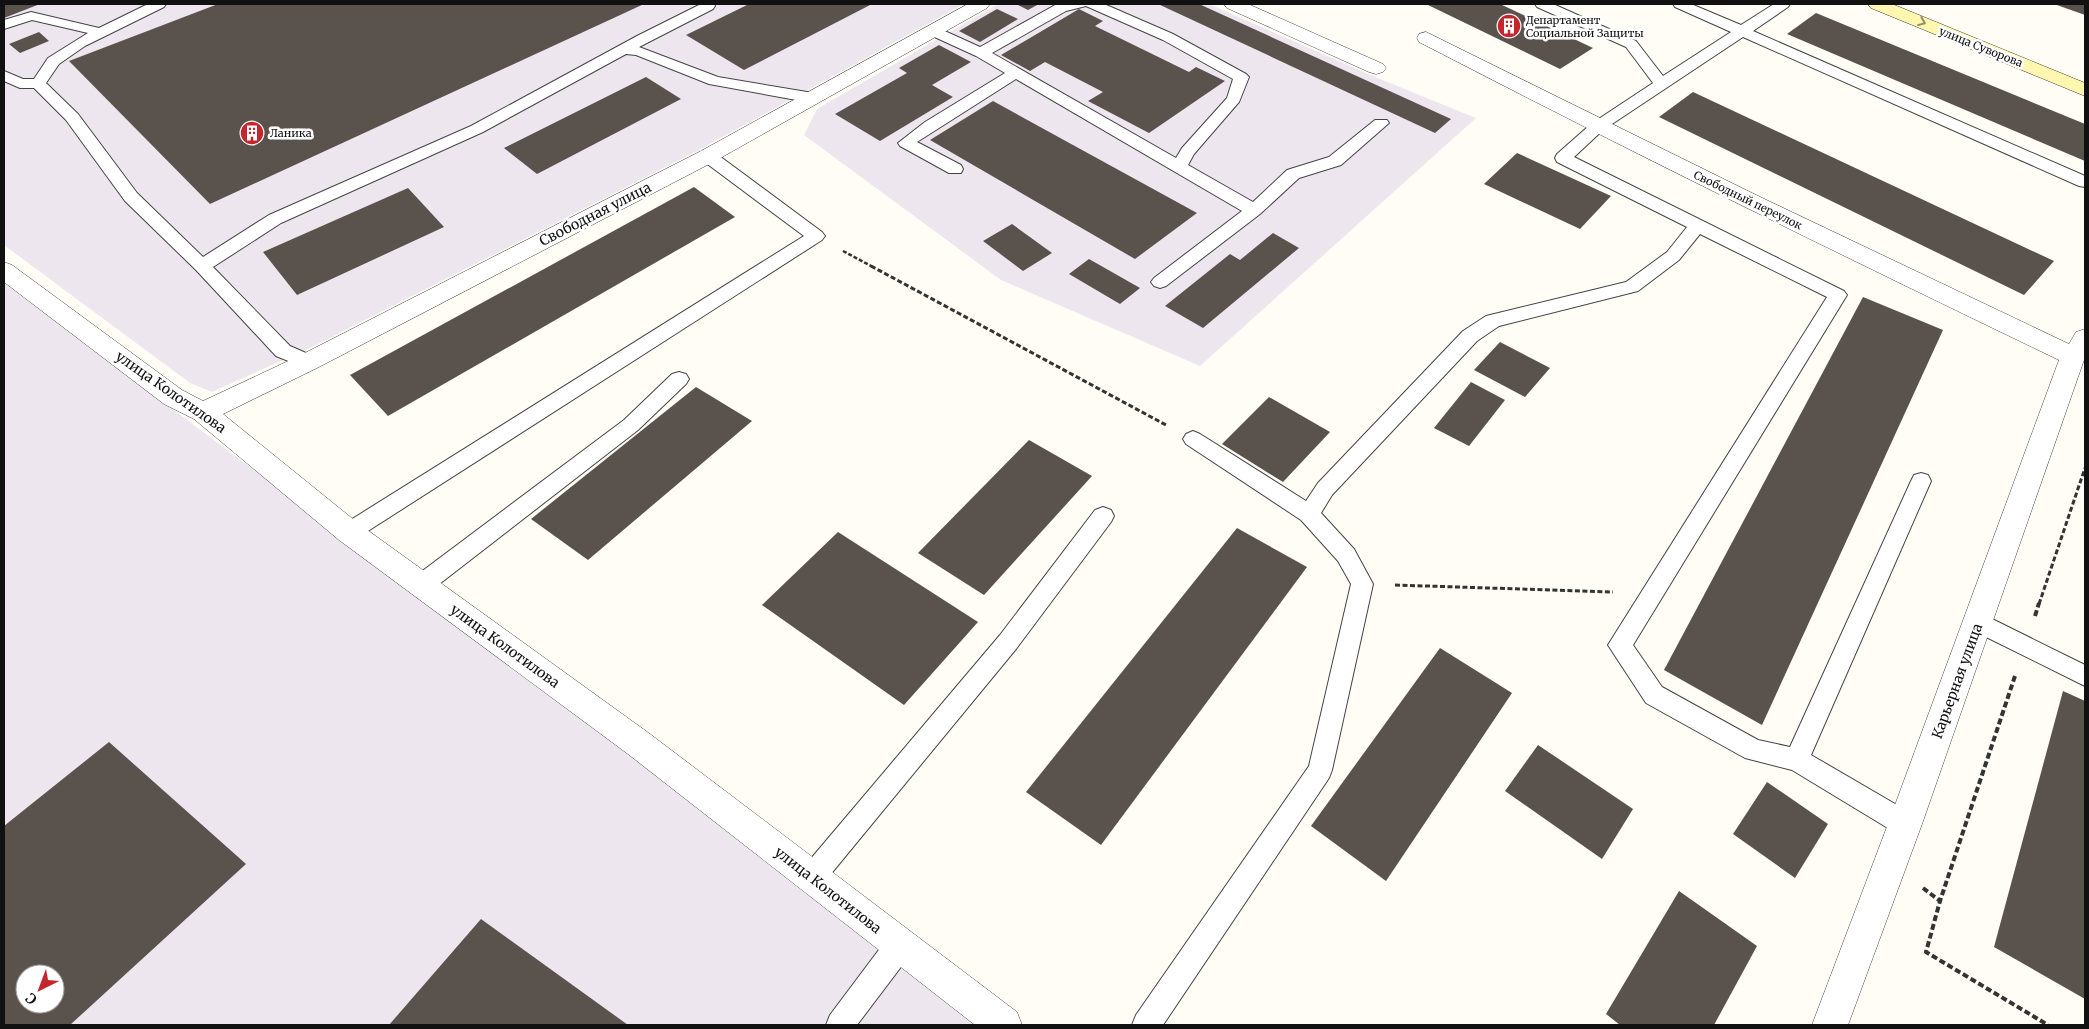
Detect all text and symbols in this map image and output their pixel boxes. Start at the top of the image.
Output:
building icon: Департамент Социальной Защиты [1496,13,1522,39]
place label: Департамент Социальной Защиты [1526,13,1644,40]
one-way arrow [1917,16,1926,27]
street label: улица Суворова [1937,24,2025,70]
building icon: Ланика [239,120,265,146]
place label: Ланика [270,126,312,140]
street label: Свободный переулок [1691,168,1805,232]
street label: Свободная улица [536,178,654,250]
street label: улица Колотилова [112,347,230,437]
street label: улица Колотилова [447,600,564,692]
street label: Карьерная улица [1928,620,1986,741]
street label: улица Колотилова [771,843,885,938]
north arrow [15,964,65,1014]
text: С [22,989,41,1008]

